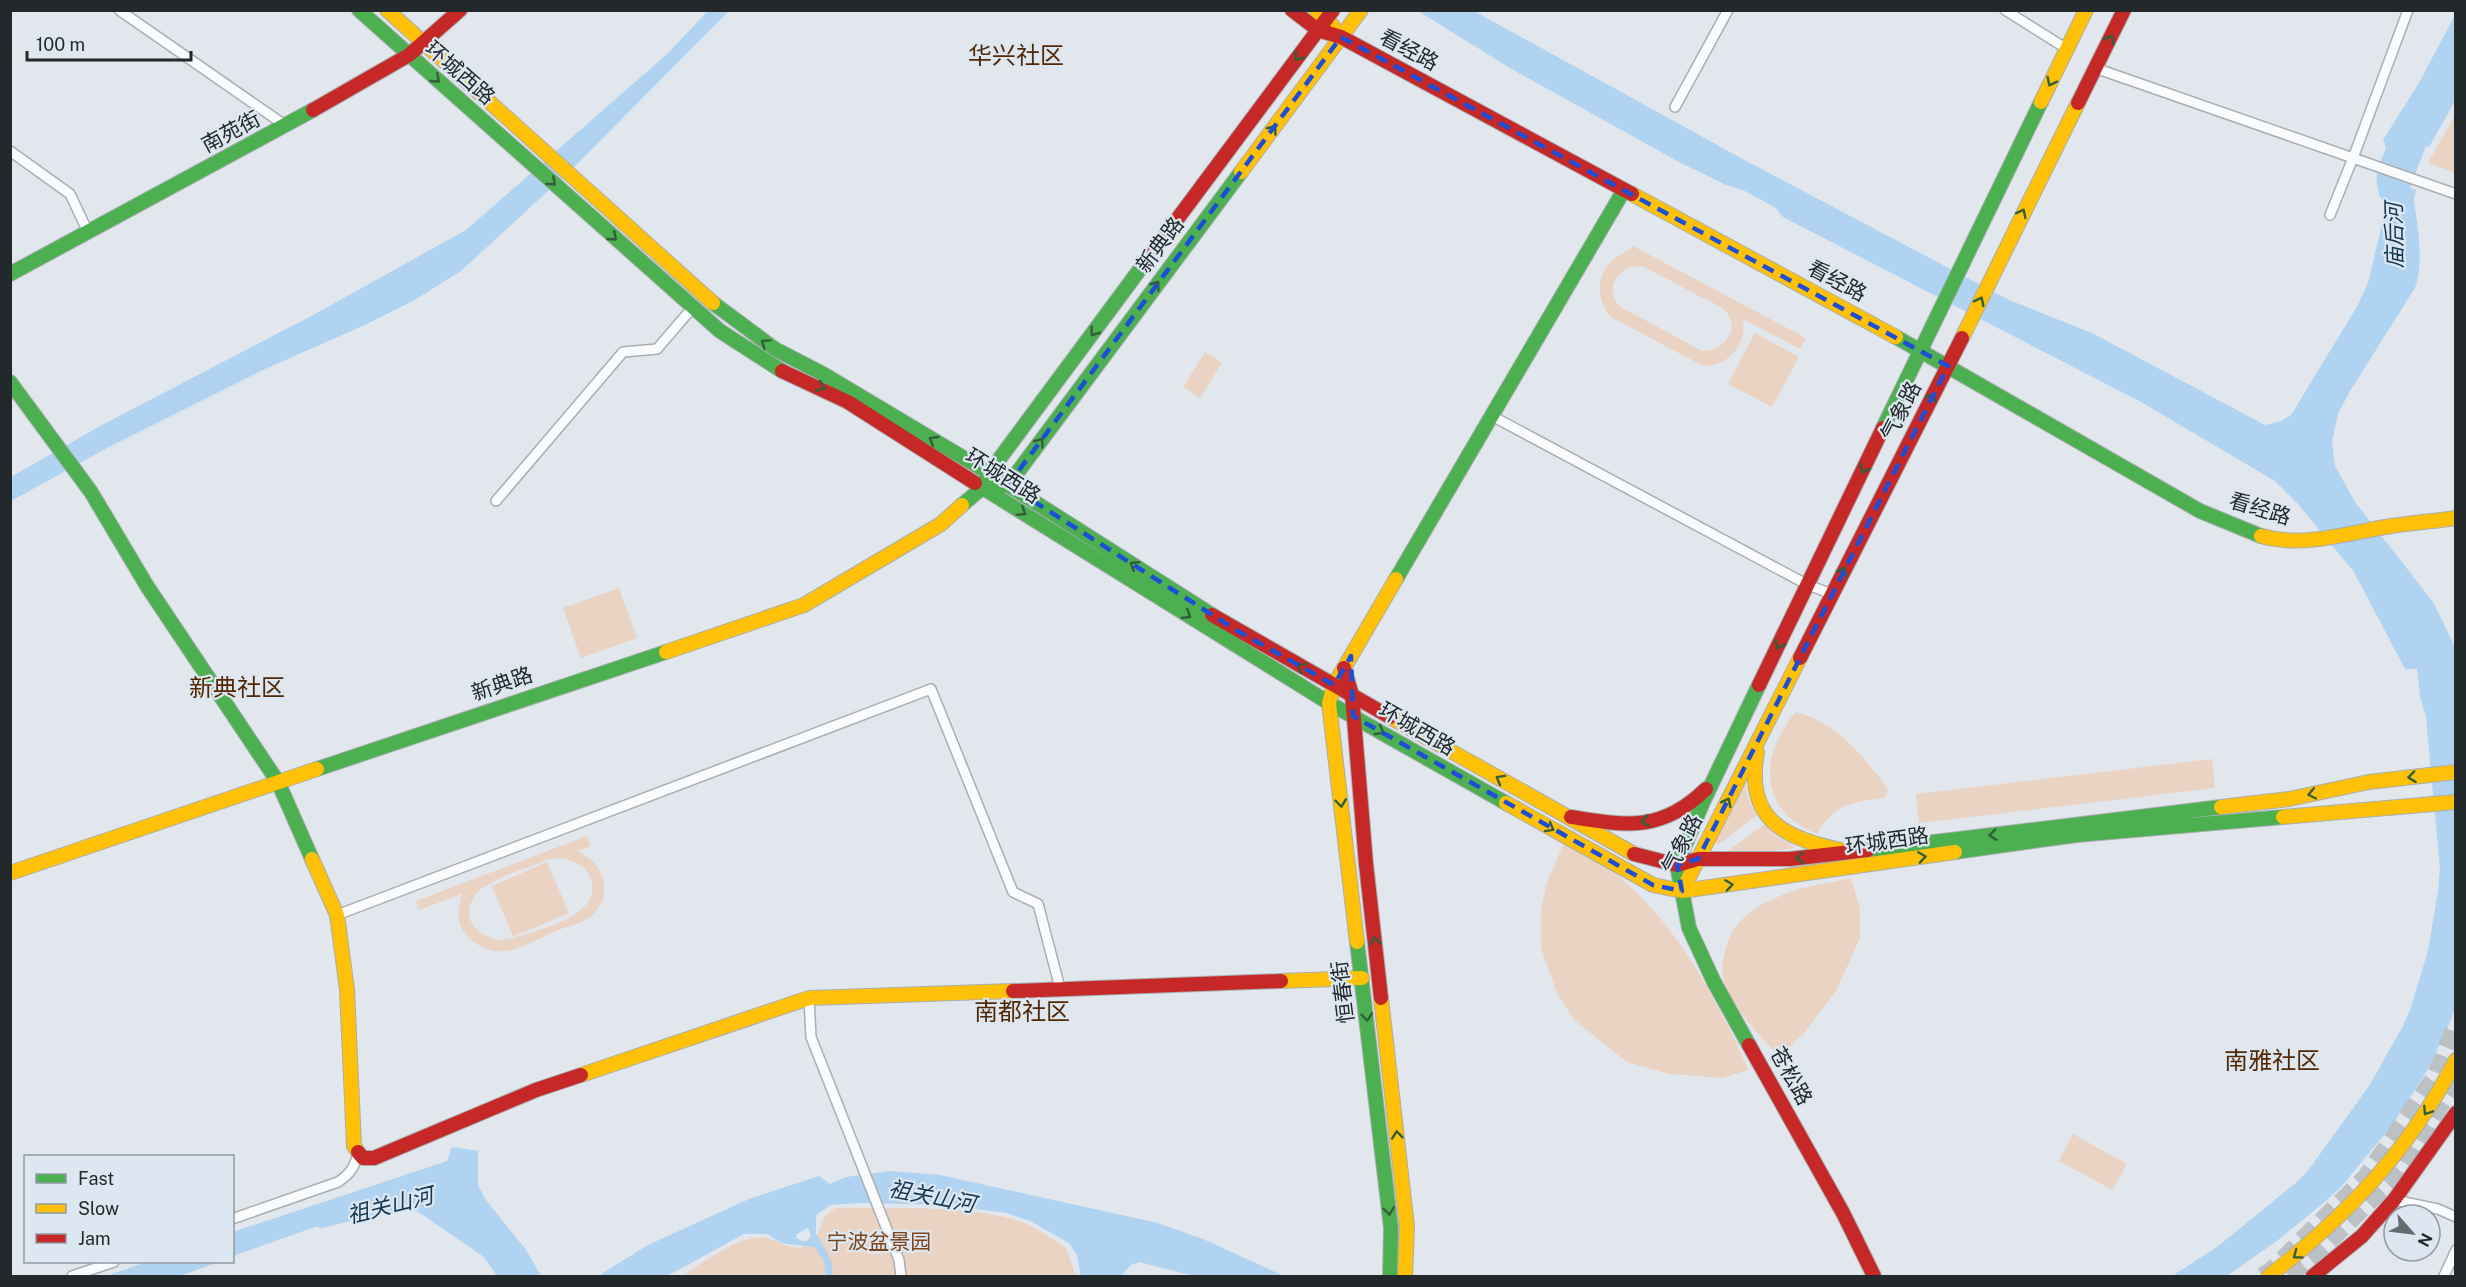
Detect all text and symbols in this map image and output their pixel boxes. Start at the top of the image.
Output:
scale bar [27,24,190,62]
street label: 看经路 [1376,24,1443,75]
text: 100 m [36,34,85,55]
one-way arrow [2102,34,2114,45]
street label: 环城西路 [420,36,500,110]
district label: 华兴社区 [968,41,1064,69]
one-way arrow [1294,51,1305,62]
one-way arrow [429,72,439,83]
one-way arrow [2046,75,2058,86]
street label: 南苑街 [197,106,264,157]
one-way arrow [1265,125,1276,136]
one-way arrow [546,175,556,186]
water label: 庙后河 [2380,199,2408,269]
one-way arrow [2015,209,2027,220]
street label: 新典路 [1131,212,1189,277]
one-way arrow [607,230,617,241]
street label: 看经路 [1804,255,1871,306]
one-way arrow [1149,281,1160,292]
one-way arrow [1972,296,1984,307]
one-way arrow [1090,325,1101,336]
one-way arrow [760,339,771,350]
street label: 气象路 [1875,377,1926,445]
one-way arrow [814,380,825,392]
one-way arrow [1924,393,1936,404]
one-way arrow [929,435,939,447]
one-way arrow [1032,437,1043,448]
street label: 环城西路 [961,443,1046,508]
one-way arrow [1859,462,1871,473]
street label: 看经路 [2226,487,2294,530]
one-way arrow [1016,505,1026,517]
one-way arrow [1130,562,1141,573]
one-way arrow [1836,567,1847,578]
one-way arrow [1181,608,1191,620]
one-way arrow [1775,638,1787,649]
street label: 新典路 [468,661,536,706]
one-way arrow [1297,663,1307,674]
district label: 新典社区 [189,673,285,701]
street label: 环城西路 [1375,697,1460,760]
one-way arrow [1374,724,1384,736]
one-way arrow [2408,770,2417,782]
one-way arrow [1496,775,1507,786]
one-way arrow [2307,787,2317,800]
one-way arrow [1720,797,1731,808]
one-way arrow [1334,798,1347,808]
street label: 气象路 [1656,810,1707,878]
one-way arrow [1640,814,1650,827]
one-way arrow [1543,821,1554,832]
street label: 环城西路 [1844,822,1930,859]
one-way arrow [1989,828,1998,840]
one-way arrow [1795,851,1804,864]
one-way arrow [1917,852,1926,864]
one-way arrow [1724,879,1733,891]
one-way arrow [1369,936,1382,945]
street label: 恒春街 [1326,959,1359,1025]
district label: 南都社区 [974,997,1070,1025]
one-way arrow [1360,1013,1373,1022]
street label: 苍松路 [1765,1042,1818,1109]
district label: 南雅社区 [2224,1046,2320,1074]
one-way arrow [2422,1105,2434,1115]
one-way arrow [1391,1130,1403,1139]
legend [24,1155,234,1263]
text: Fast [78,1168,114,1189]
water label: 祖关山河 [886,1175,982,1218]
water label: 祖关山河 [344,1181,440,1228]
text: Slow [78,1198,119,1219]
north arrow [2382,1203,2442,1263]
one-way arrow [1383,1207,1395,1216]
text: Jam [78,1228,111,1249]
park label: 宁波盆景园 [827,1229,932,1254]
text: N [2413,1230,2436,1250]
one-way arrow [2293,1248,2304,1259]

